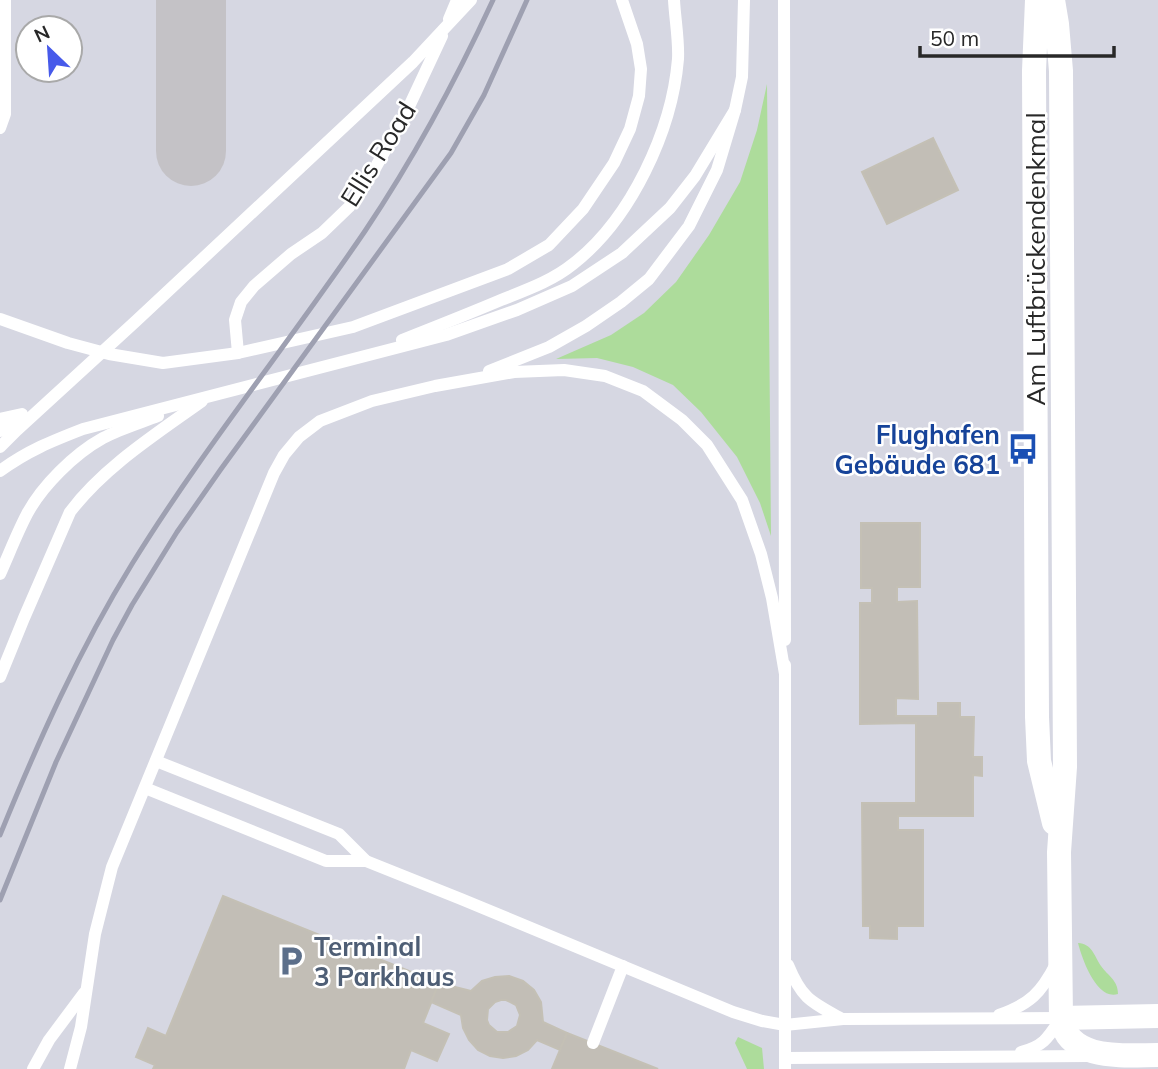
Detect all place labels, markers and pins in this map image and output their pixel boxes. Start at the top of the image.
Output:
place label: Flughafen Gebäude 681 [834,418,1000,481]
bus stop icon: Flughafen Gebäude 681 [1006,432,1040,466]
place label: Terminal 3 Parkhaus [314,930,454,993]
parking icon: Terminal 3 Parkhaus [274,944,308,978]

